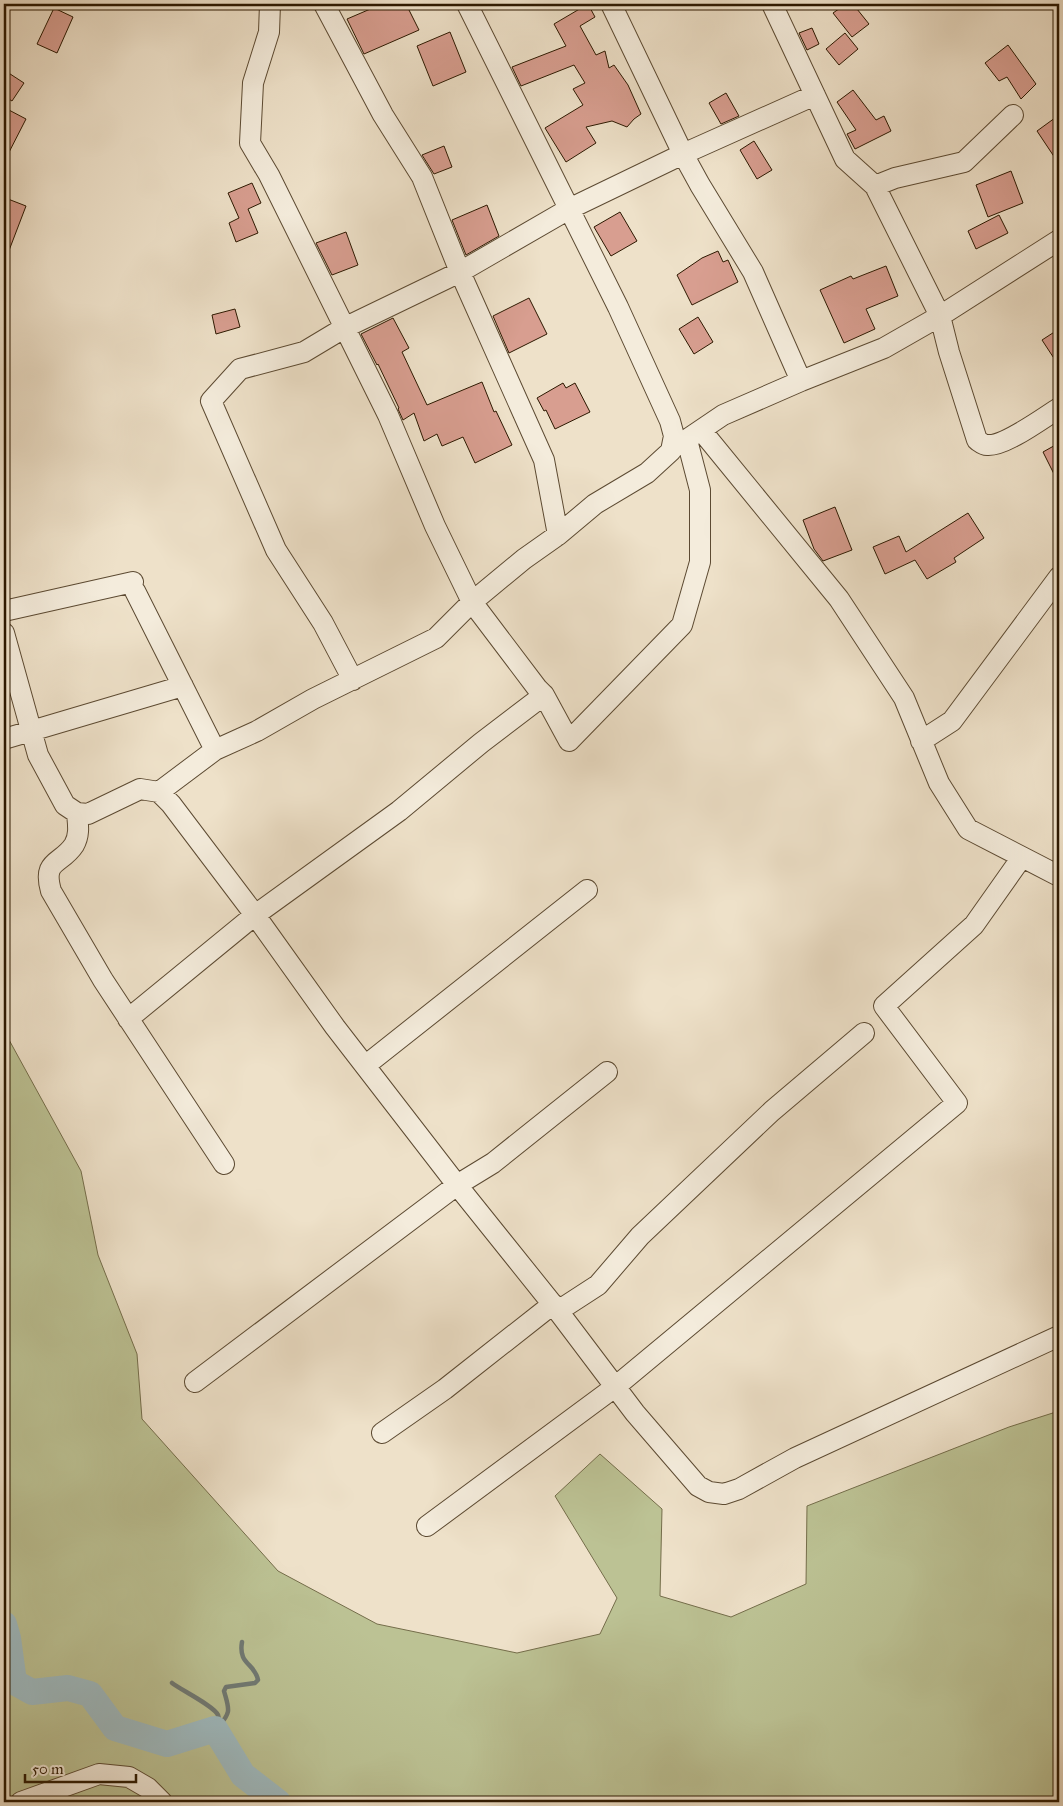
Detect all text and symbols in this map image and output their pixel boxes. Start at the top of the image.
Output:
scale bar [25,1751,136,1783]
text: 50 m [32,1760,64,1778]

